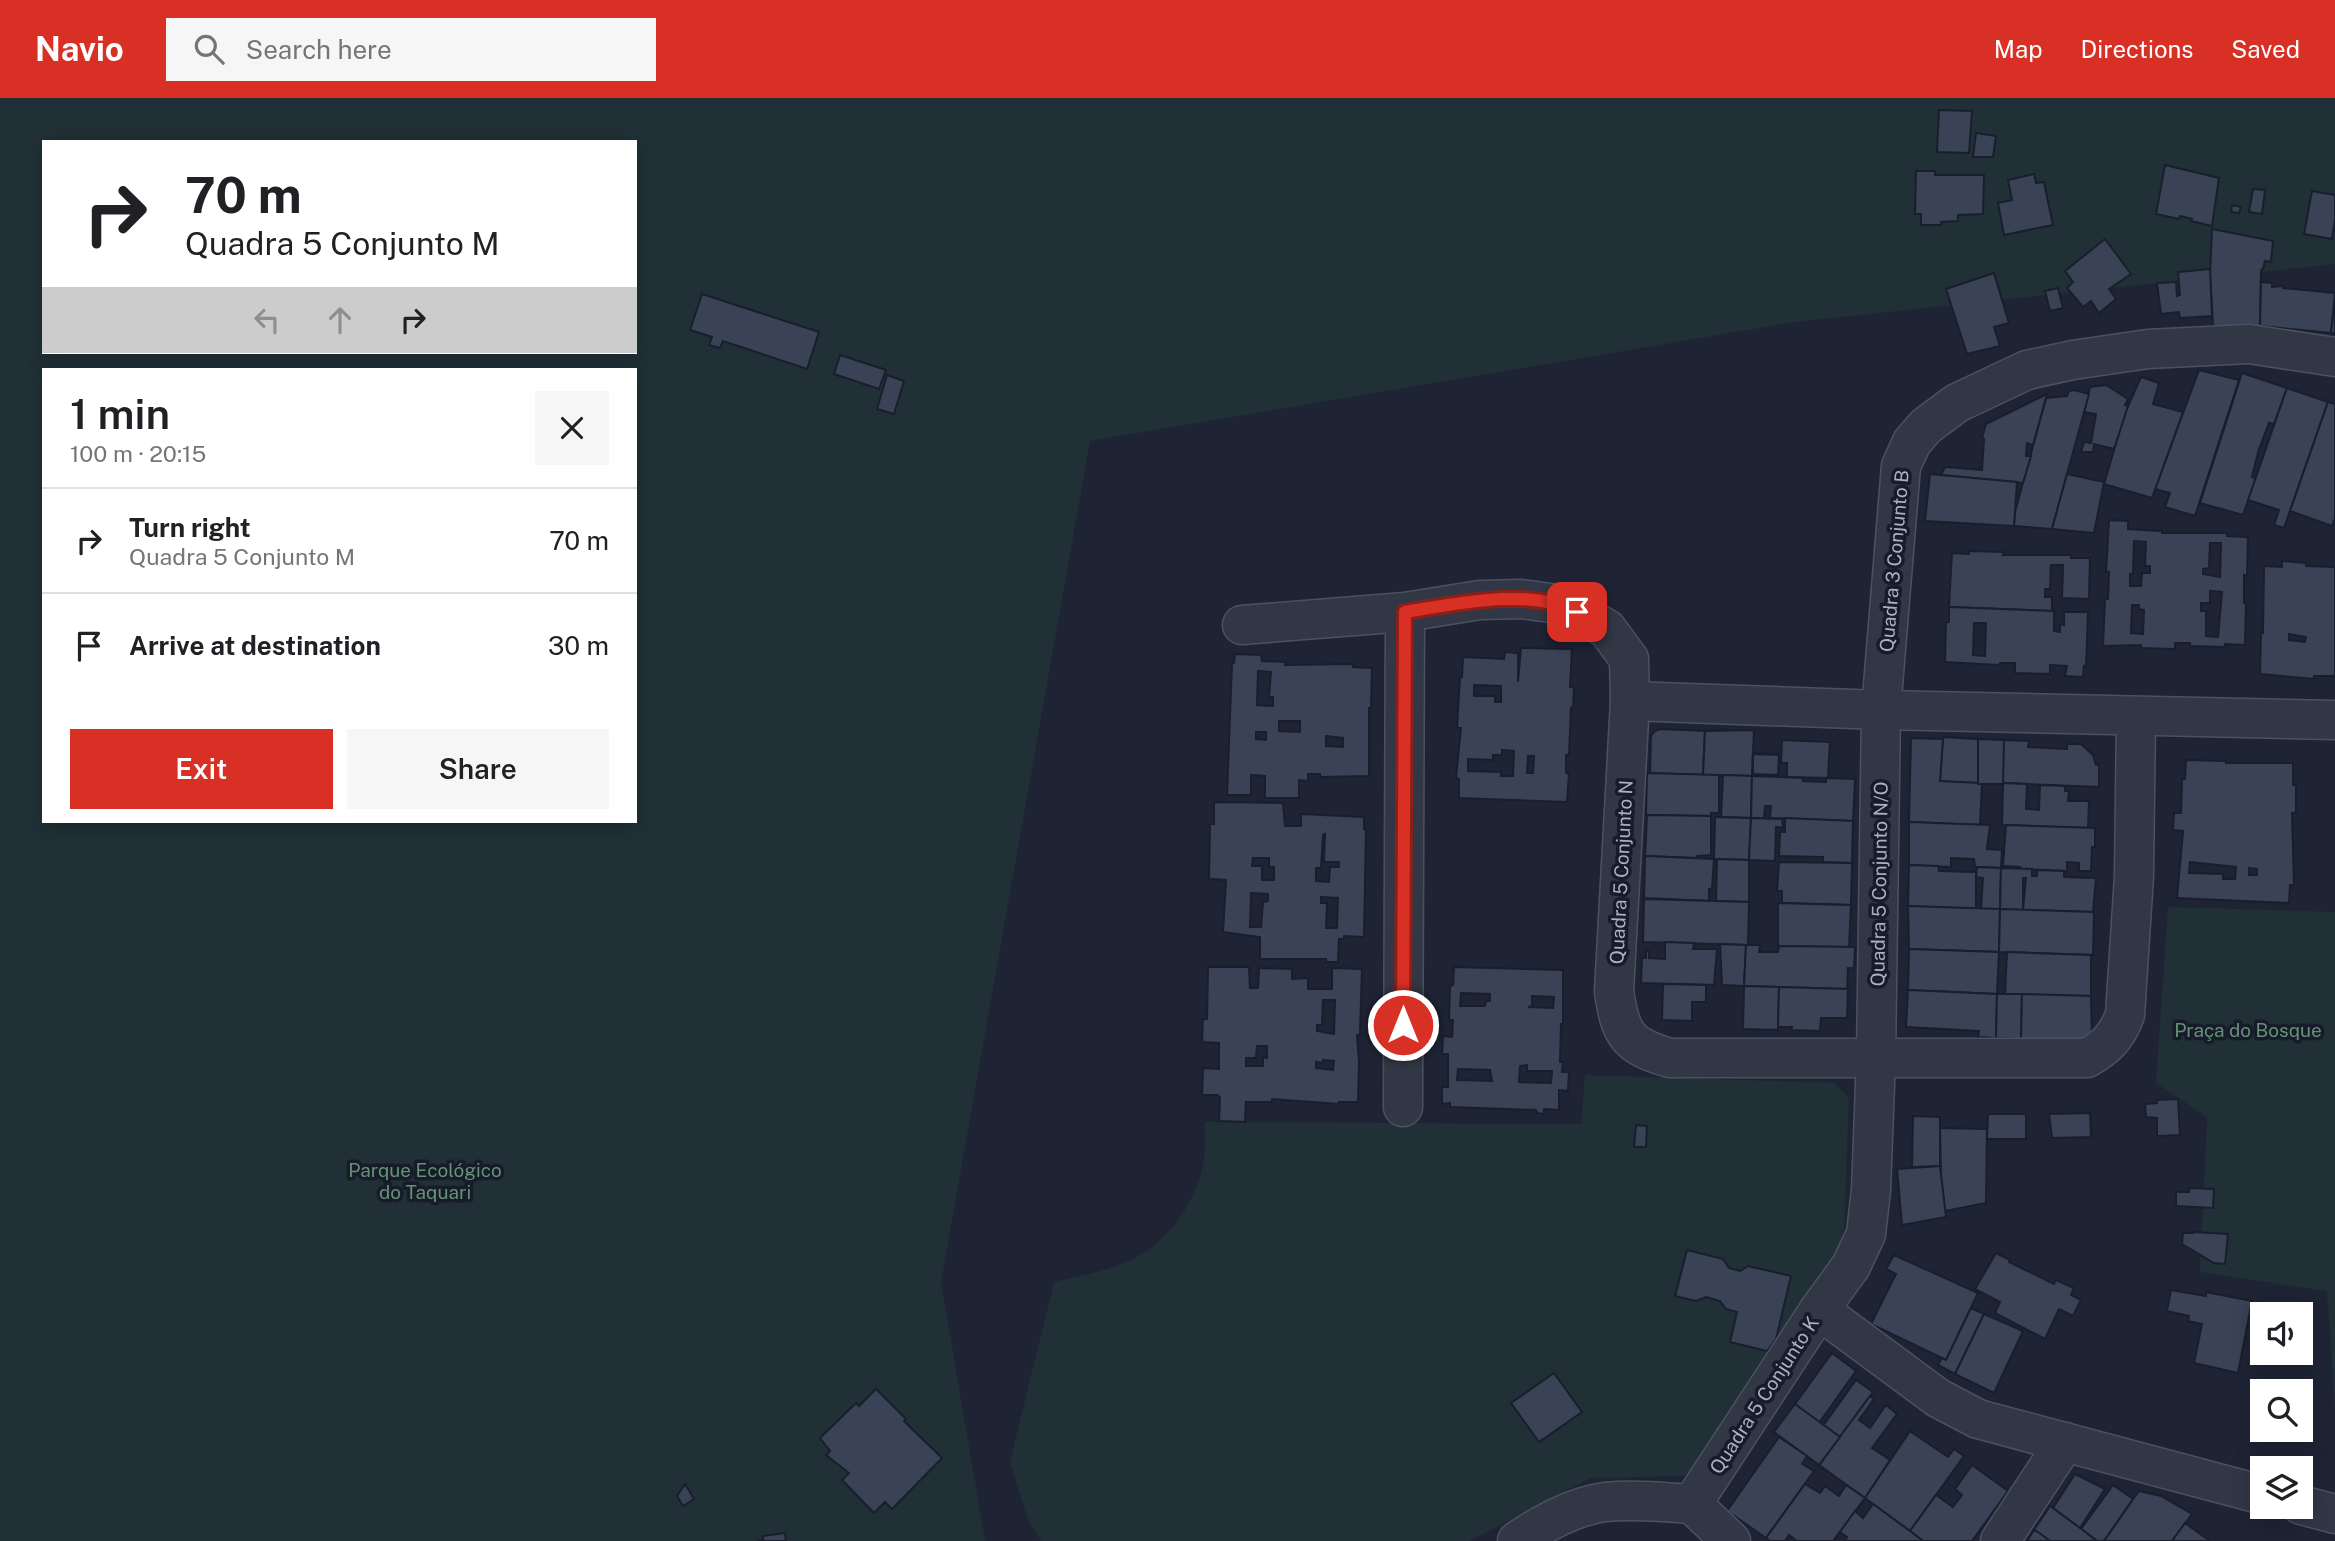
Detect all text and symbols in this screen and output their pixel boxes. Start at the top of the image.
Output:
search box [166,18,656,81]
text: Navio [35,30,124,68]
icon: search [190,30,228,68]
text: Search here [246,34,392,65]
text: Map [1994,35,2043,63]
text: Directions [2081,35,2193,63]
text: Saved [2231,35,2300,63]
text: 70 m [185,166,302,224]
icon: right [70,168,161,259]
text: Quadra 5 Conjunto M [185,225,500,262]
icon: left [248,301,286,339]
icon: ahead [321,301,359,339]
icon: right [394,301,432,339]
text: 1 min [70,389,170,438]
button: close [535,391,609,465]
text: 100 m · 20:15 [70,440,206,467]
street label: Quadra 3 Conjunto B [1875,469,1913,653]
text: Turn right [129,512,251,543]
icon: right [70,522,108,560]
text: 70 m [549,525,609,556]
text: Quadra 5 Conjunto M [129,543,355,570]
pin [1547,582,1607,642]
icon: arrive [1558,593,1596,631]
icon: arrive [70,627,108,665]
text: Arrive at destination [129,630,381,661]
text: 30 m [548,630,609,661]
button: Exit [70,729,333,809]
button: Share [347,729,609,809]
street label: Quadra 5 Conjunto N [1605,779,1637,965]
street label: Quadra 5 Conjunto N/O [1866,781,1892,987]
position arrow [1366,988,1440,1062]
park label: Praça do Bosque [2174,1019,2322,1041]
park label: Parque Ecológico do Taquari [348,1159,502,1203]
map controls [2250,1302,2313,1519]
button: sound [2250,1302,2313,1365]
street label: Quadra 5 Conjunto K [1705,1312,1823,1478]
button: search [2250,1379,2313,1442]
button: layers [2250,1456,2313,1519]

